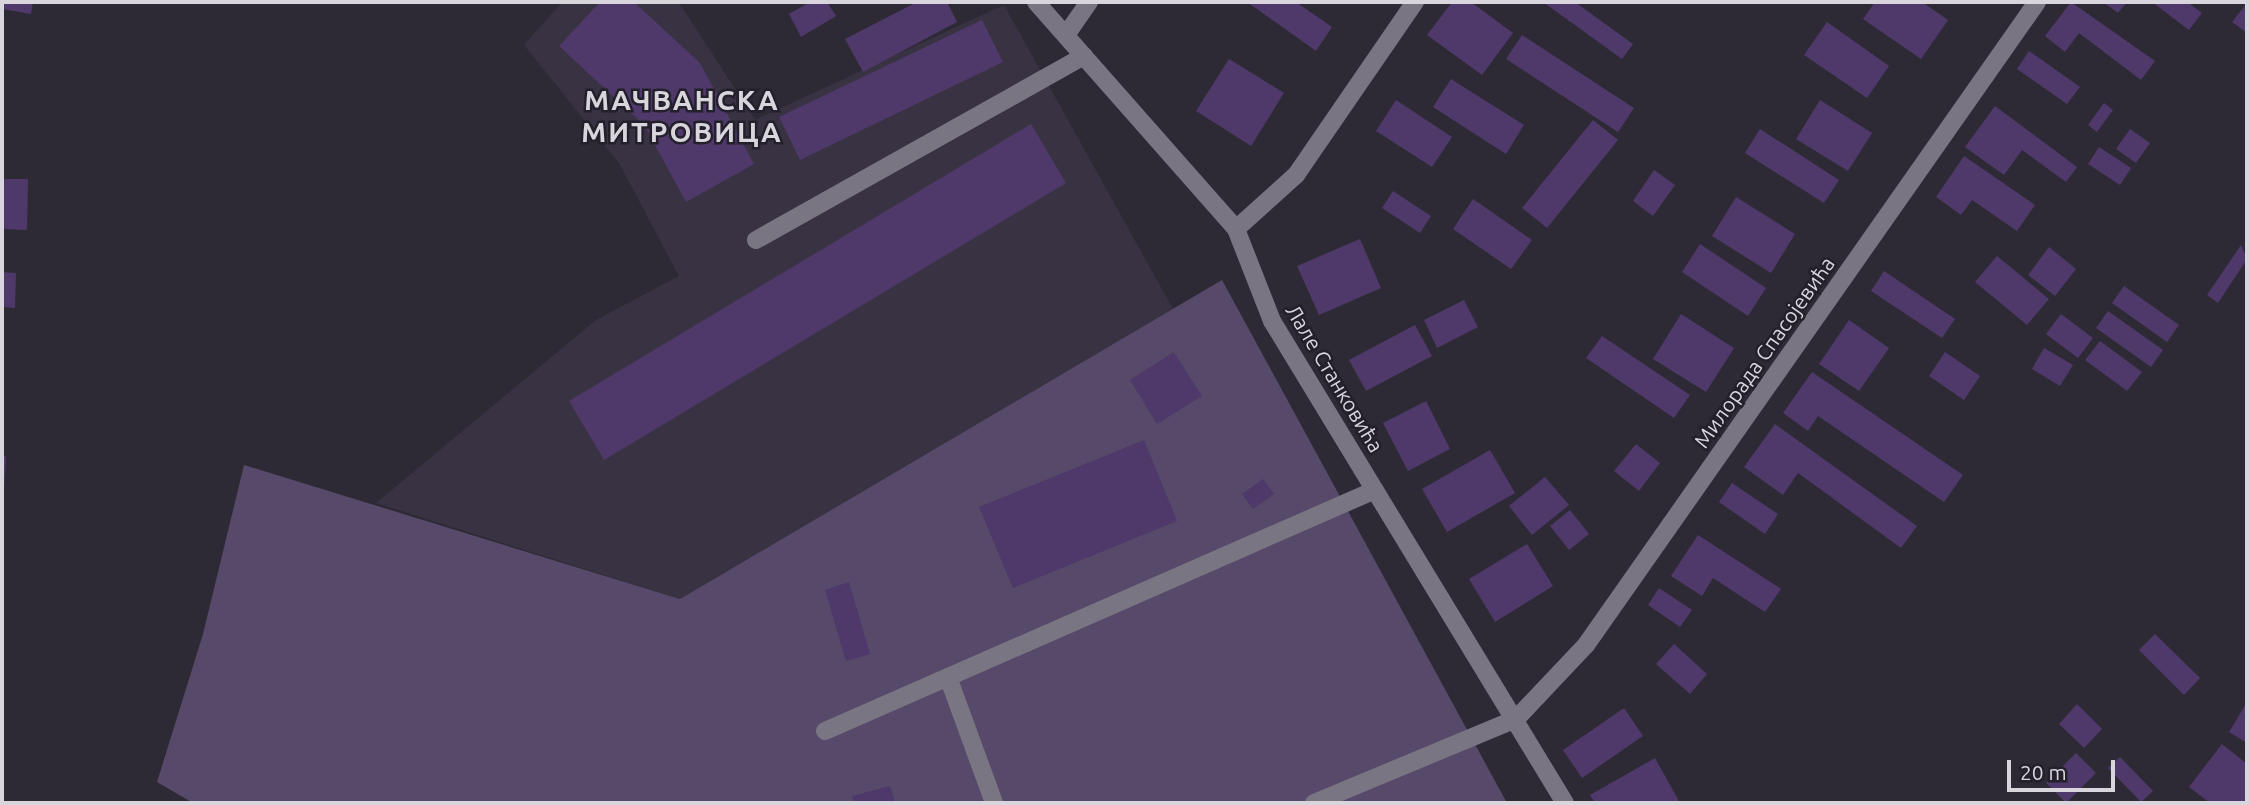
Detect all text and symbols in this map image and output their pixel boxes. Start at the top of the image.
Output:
district label: МАЧВАНСКА МИТРОВИЦА [582,83,782,149]
street label: Милорада Спасојевића [1688,252,1840,452]
street label: Лале Станковића [1281,299,1389,457]
scale bar [2011,746,2120,790]
text: 20 m [2020,760,2067,784]

